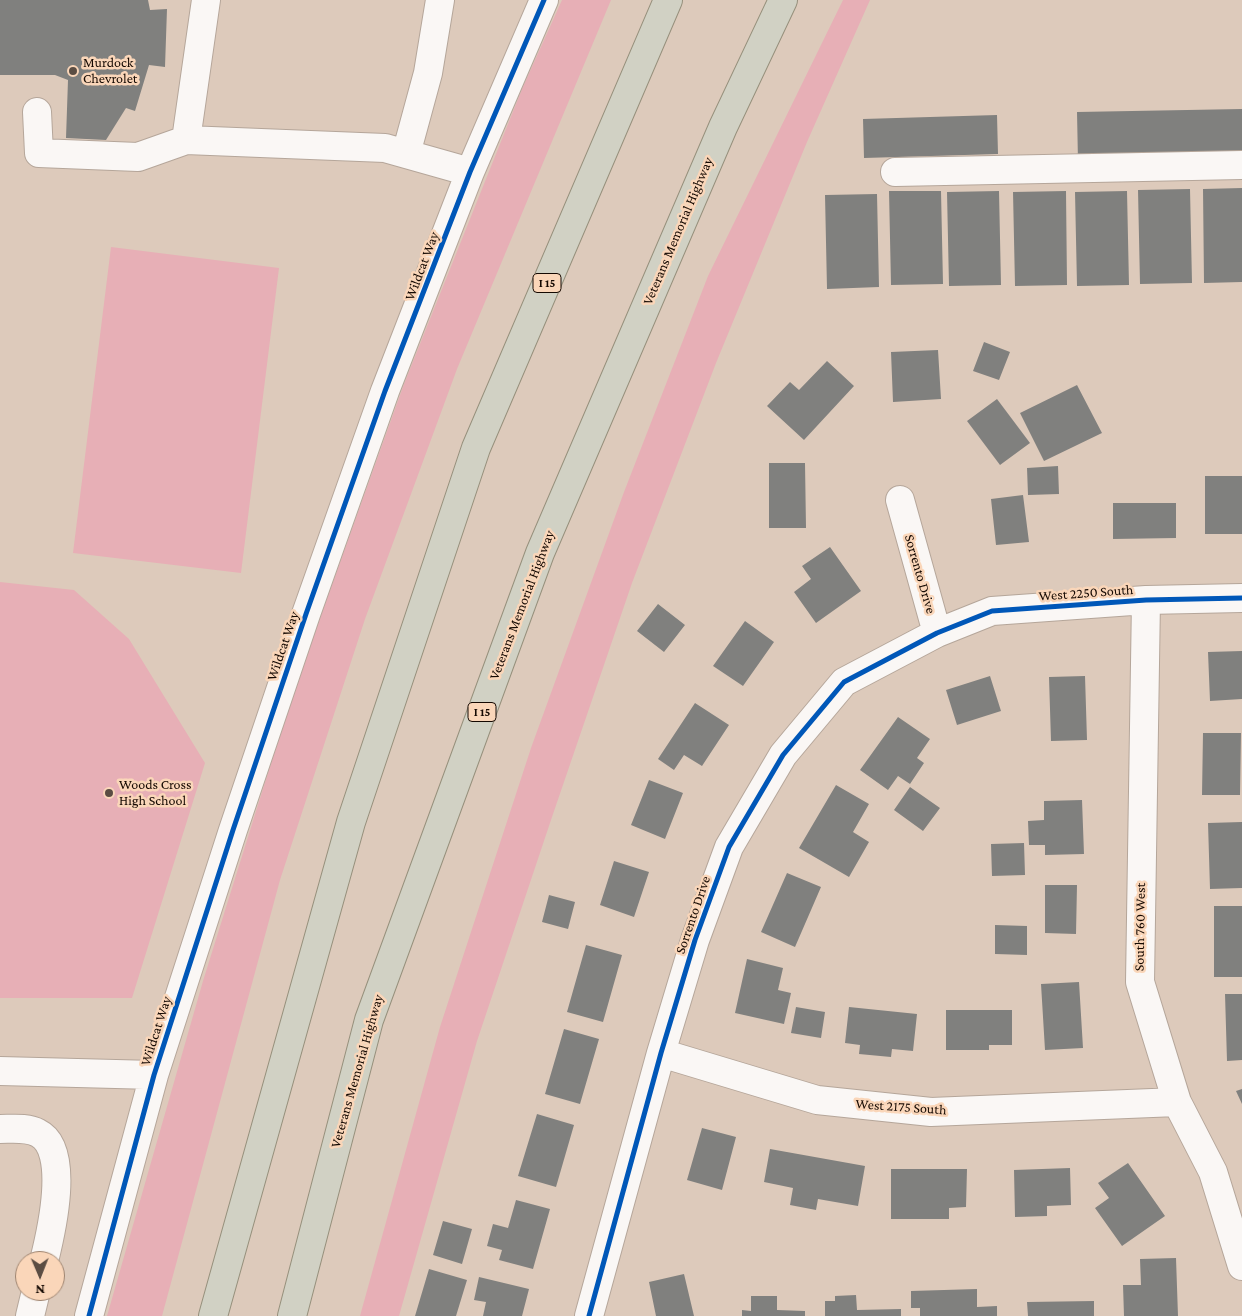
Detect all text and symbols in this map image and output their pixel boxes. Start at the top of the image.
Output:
place label: Murdock Chevrolet [83,55,137,88]
marker: Murdock Chevrolet [67,65,79,77]
street label: Veterans Memorial Highway [639,155,717,307]
street label: Wildcat Way [401,229,443,303]
road number: I 15 [533,274,561,292]
street label: Veterans Memorial Highway [486,528,558,682]
street label: Sorrento Drive [901,533,939,615]
street label: West 2250 South [1038,581,1134,605]
street label: Wildcat Way [263,609,303,683]
road number: I 15 [468,702,496,722]
place label: Woods Cross High School [119,777,192,810]
marker: Woods Cross High School [103,787,115,799]
street label: Sorrento Drive [672,874,714,956]
street label: South 760 West [1131,883,1149,971]
street label: Veterans Memorial Highway [327,992,387,1150]
street label: Wildcat Way [137,994,175,1068]
street label: West 2175 South [855,1095,947,1119]
north arrow [15,1251,65,1301]
text: N [35,1282,45,1298]

